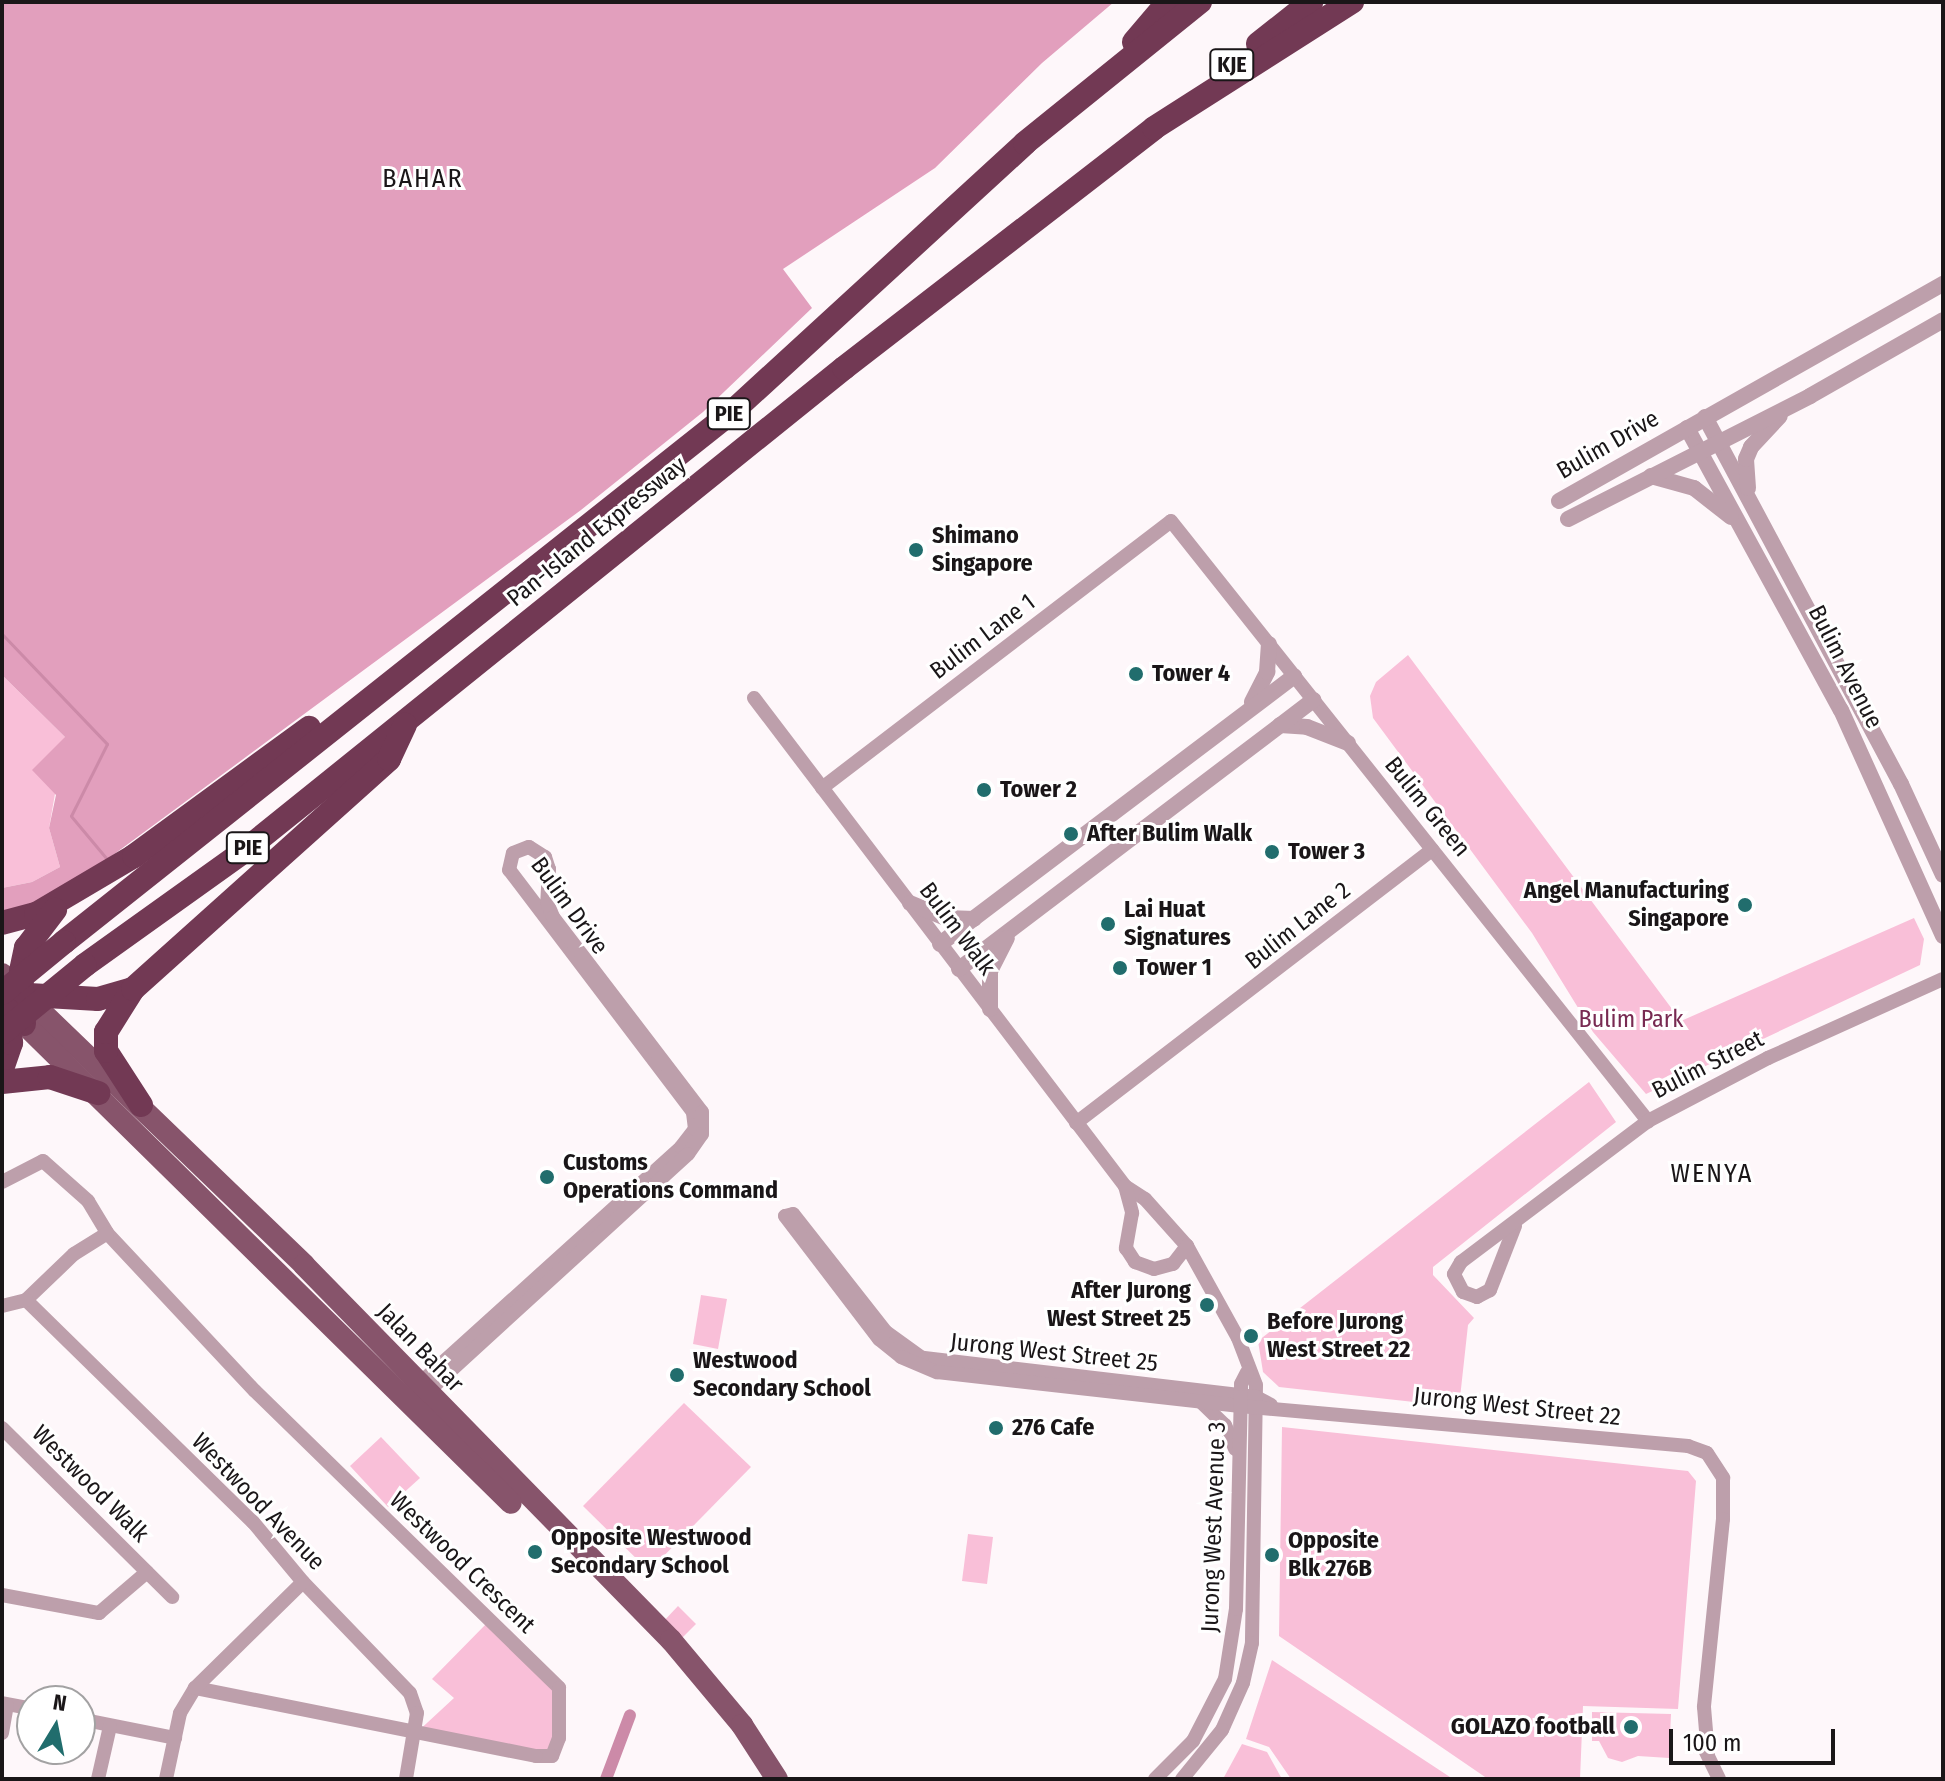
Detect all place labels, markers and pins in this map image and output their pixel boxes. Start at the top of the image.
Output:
place label: Shimano Singapore [932,522,1033,578]
marker: Shimano Singapore [907,541,925,559]
place label: Tower 4 [1152,660,1230,688]
marker: Tower 4 [1127,665,1145,683]
place label: Tower 2 [1000,776,1077,804]
marker: Tower 2 [975,781,993,799]
place label: After Bulim Walk [1087,820,1252,848]
marker: After Bulim Walk [1062,825,1080,843]
place label: Tower 3 [1288,838,1365,866]
marker: Tower 3 [1263,843,1281,861]
place label: Angel Manufacturing Singapore [1524,877,1729,933]
place label: Lai Huat Signatures [1124,896,1231,952]
marker: Angel Manufacturing Singapore [1736,896,1754,914]
marker: Lai Huat Signatures [1099,915,1117,933]
place label: Tower 1 [1136,954,1212,982]
marker: Tower 1 [1111,959,1129,977]
place label: Customs Operations Command [563,1149,778,1205]
marker: Customs Operations Command [538,1168,556,1186]
place label: After Jurong West Street 25 [1047,1277,1191,1333]
marker: After Jurong West Street 25 [1198,1296,1216,1314]
place label: Before Jurong West Street 22 [1267,1308,1410,1364]
marker: Before Jurong West Street 22 [1242,1327,1260,1345]
place label: Westwood Secondary School [693,1347,871,1403]
marker: Westwood Secondary School [668,1366,686,1384]
place label: 276 Cafe [1012,1414,1094,1442]
marker: 276 Cafe [987,1419,1005,1437]
place label: Opposite Westwood Secondary School [551,1524,752,1580]
place label: Opposite Blk 276B [1288,1527,1379,1583]
marker: Opposite Westwood Secondary School [526,1543,544,1561]
marker: Opposite Blk 276B [1263,1546,1281,1564]
place label: GOLAZO football [1451,1713,1615,1741]
marker: GOLAZO football [1622,1718,1640,1736]

